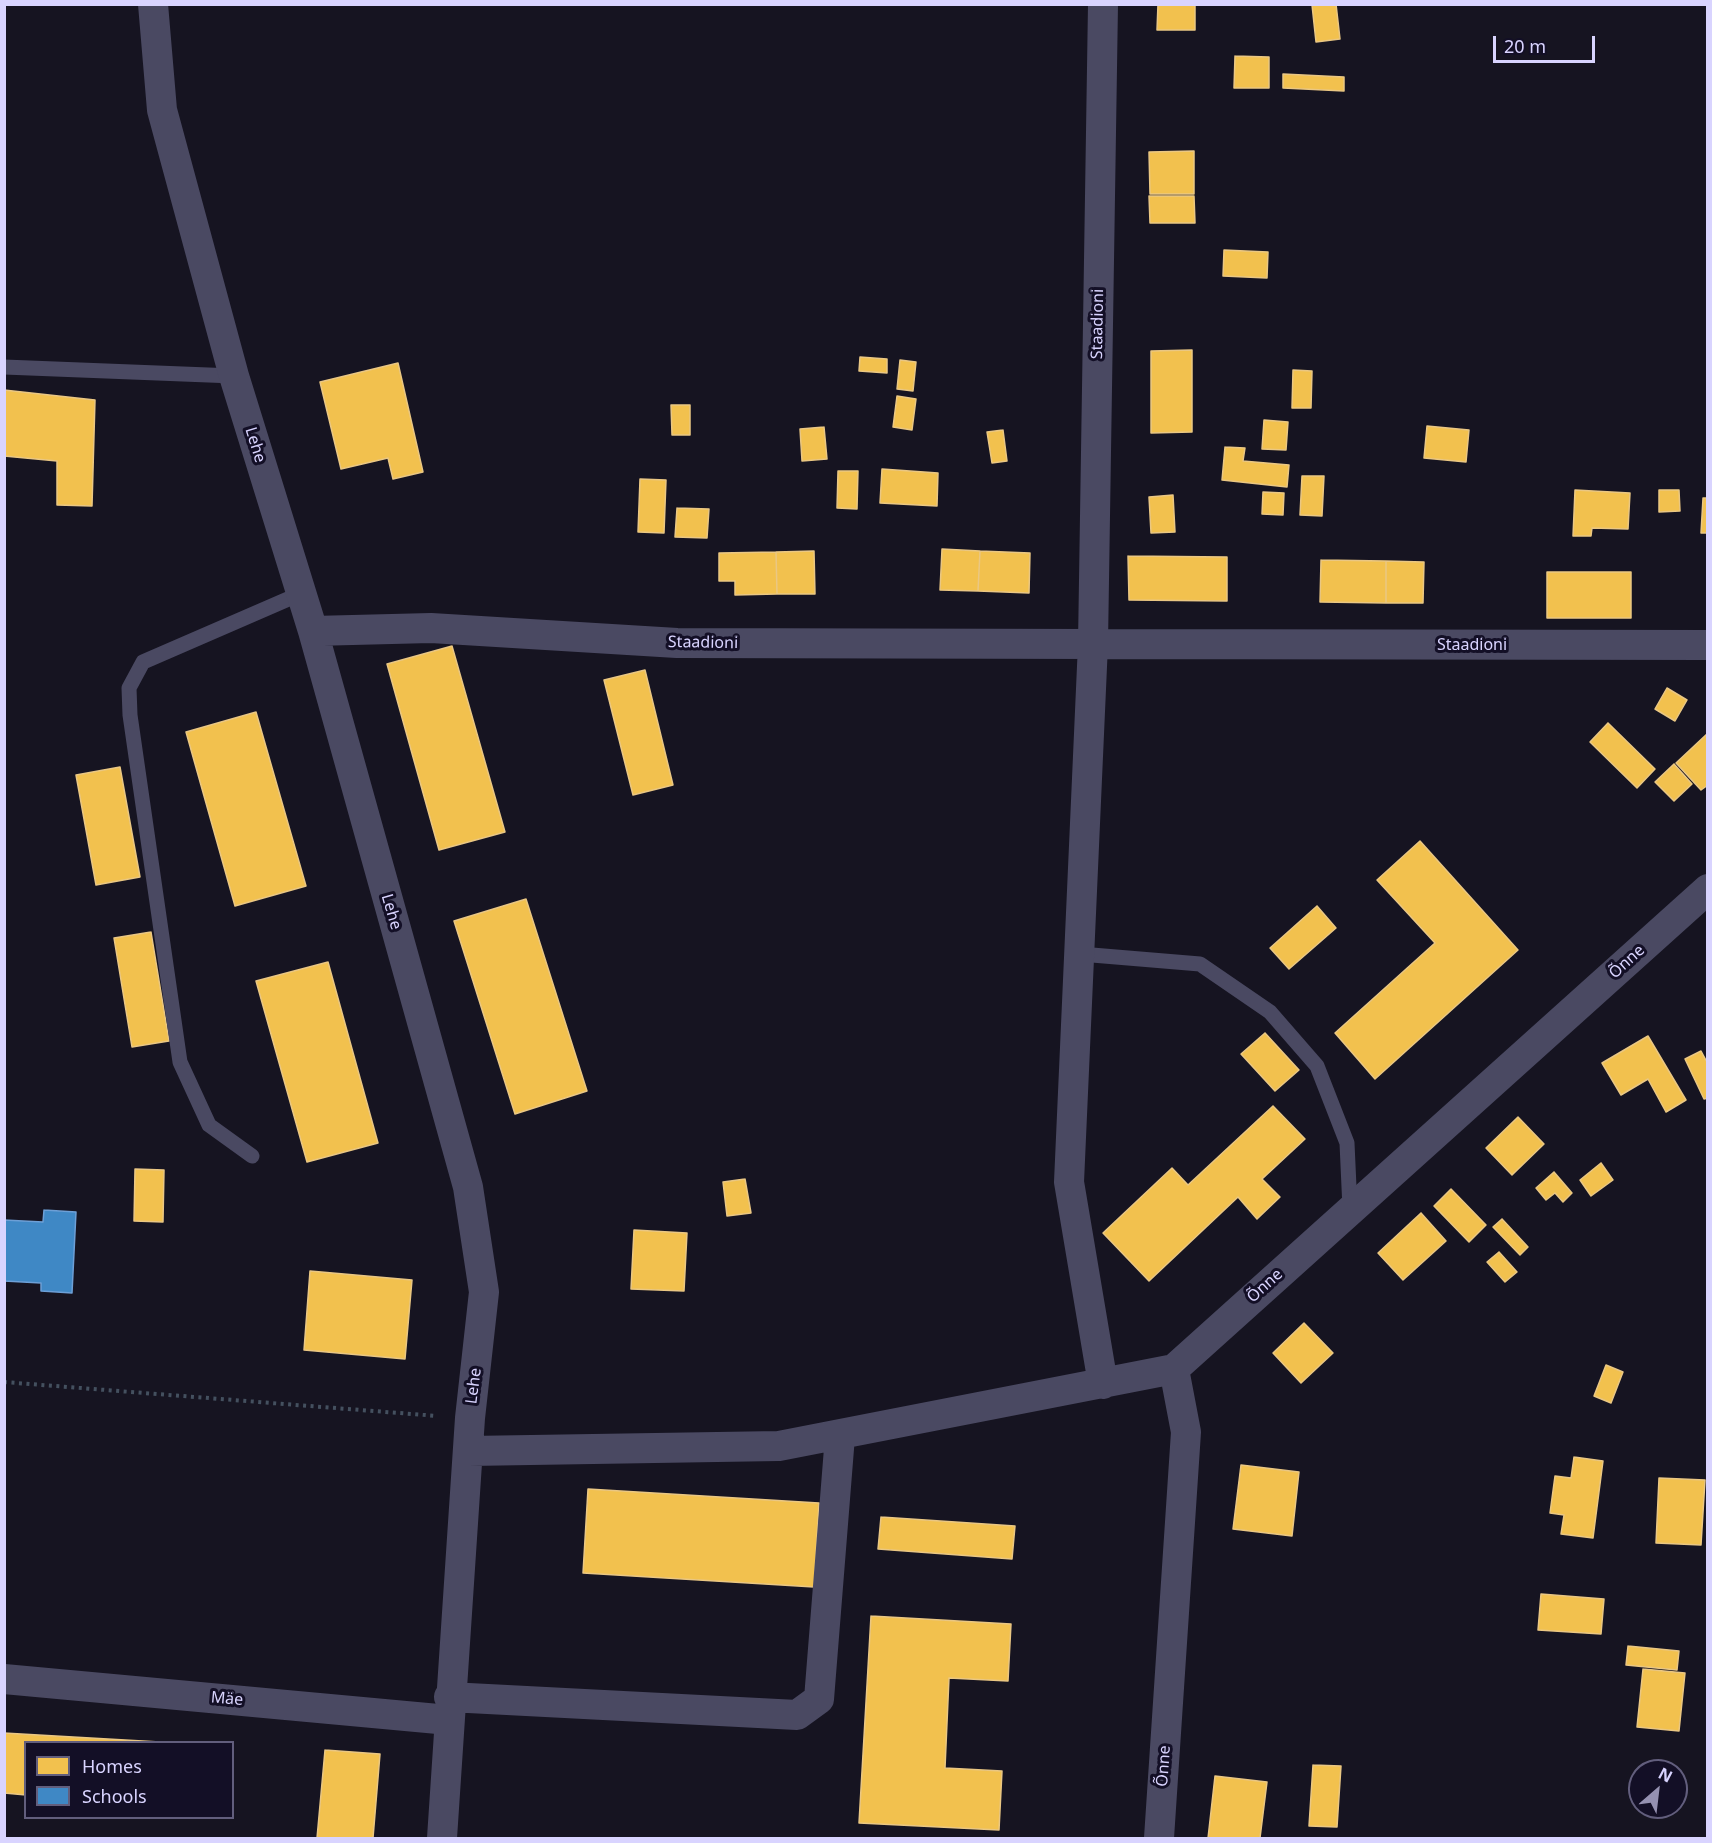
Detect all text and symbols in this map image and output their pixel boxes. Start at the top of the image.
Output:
scale bar [1496,24,1598,62]
text: 20 m [1504,34,1546,58]
street label: Staadioni [1088,289,1108,359]
street label: Lehe [241,425,269,465]
street label: Staadioni [668,633,738,653]
street label: Staadioni [1437,635,1507,655]
street label: Lehe [377,892,405,932]
street label: Õnne [1605,941,1649,983]
street label: Õnne [1243,1265,1287,1307]
street label: Lehe [462,1367,486,1405]
street label: Mäe [210,1688,244,1710]
legend [24,1741,234,1819]
street label: Õnne [1153,1745,1175,1787]
text: Homes [82,1754,142,1778]
north arrow [1628,1759,1688,1819]
text: N [1655,1762,1676,1788]
text: Schools [82,1784,147,1808]

